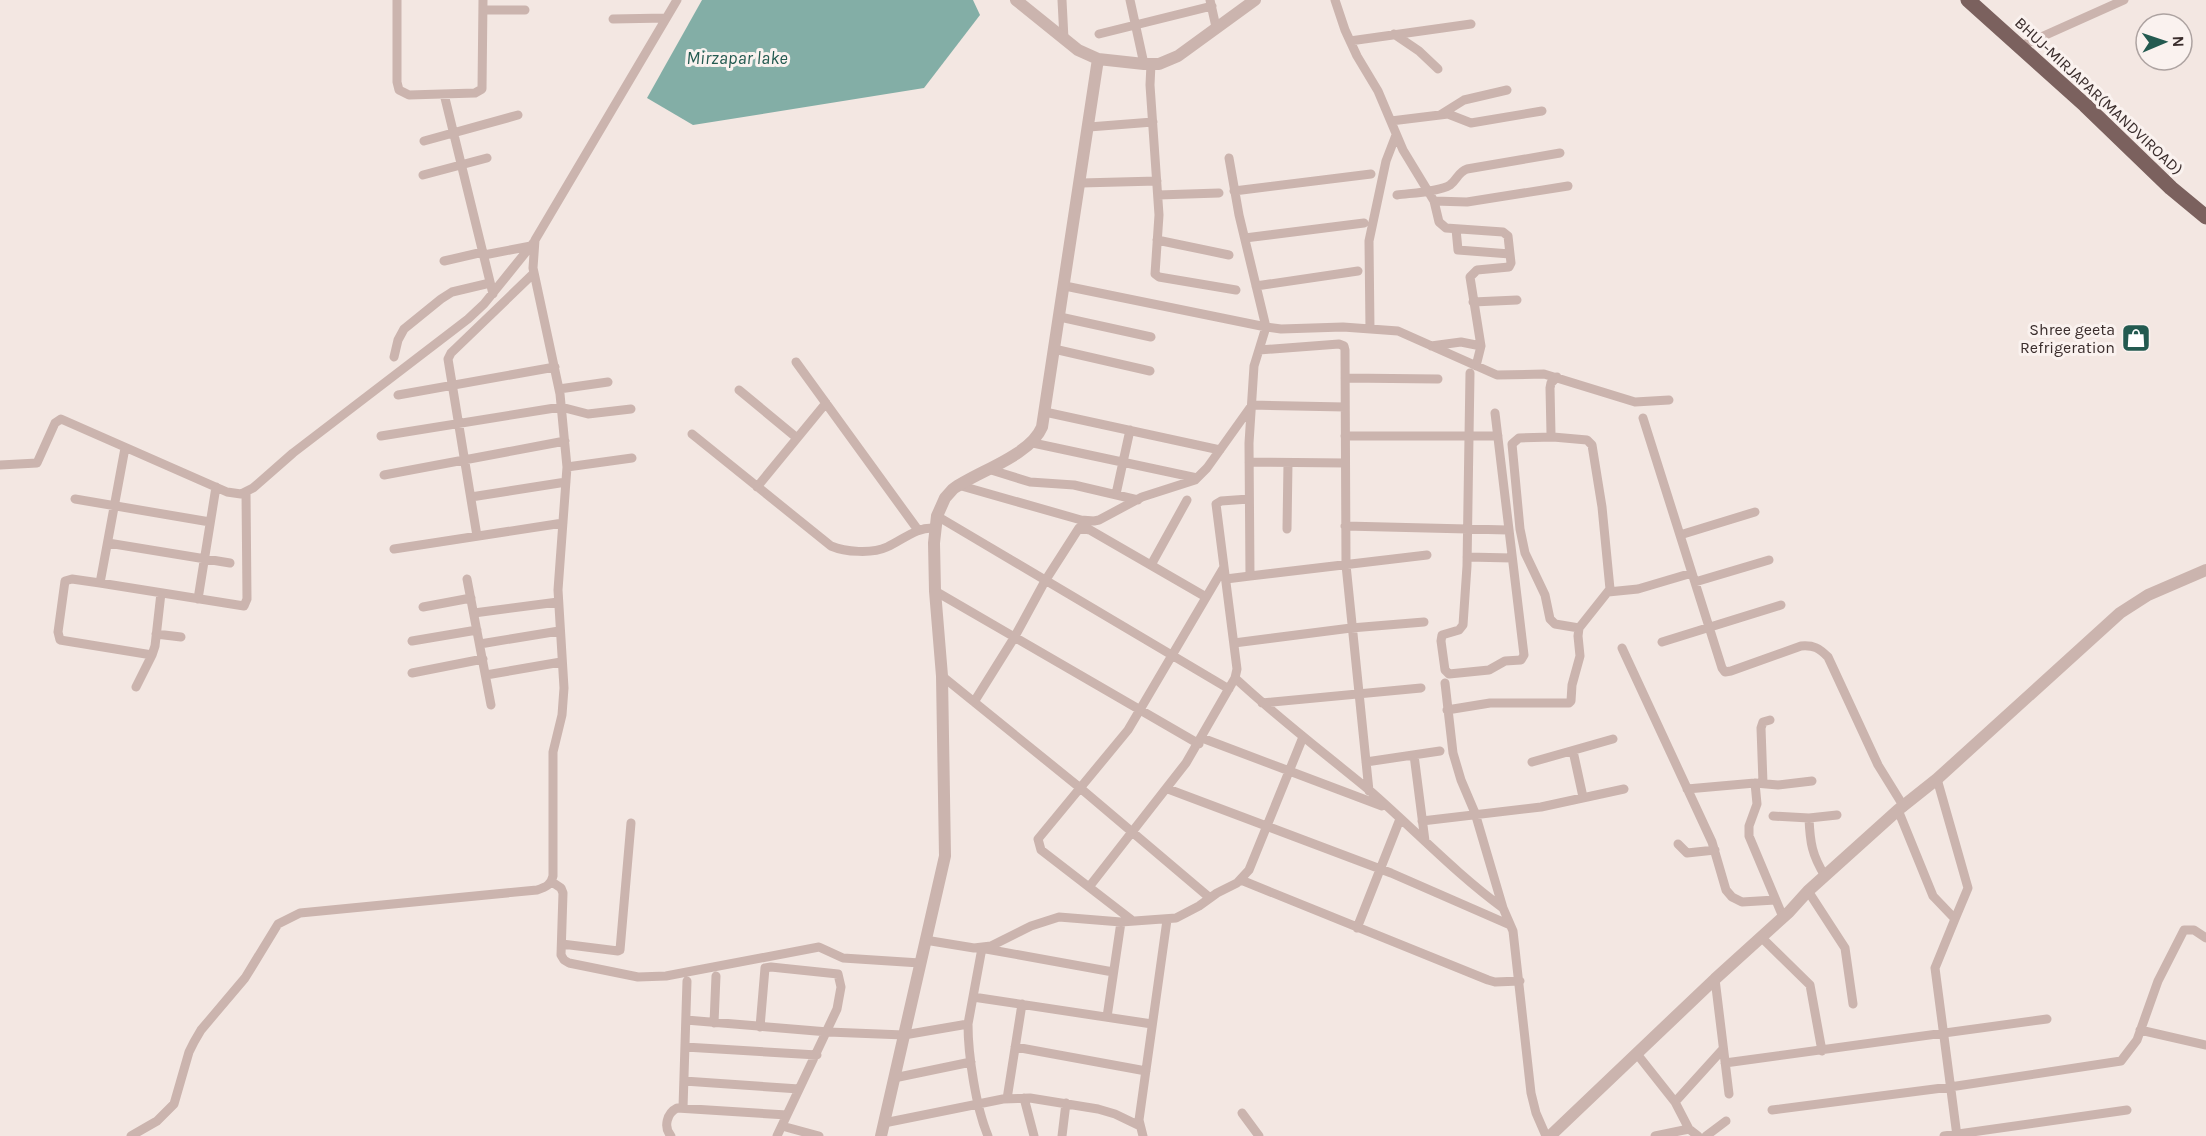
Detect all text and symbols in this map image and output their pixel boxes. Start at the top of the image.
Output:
north arrow [2134,12,2194,72]
street label: BHUJ-MIRJAPAR(MANDVIROAD) [2011,13,2187,179]
water label: Mirzapar lake [686,47,788,69]
place label: Shree geeta Refrigeration [2020,320,2115,357]
shop icon: Shree geeta Refrigeration [2120,322,2152,354]

